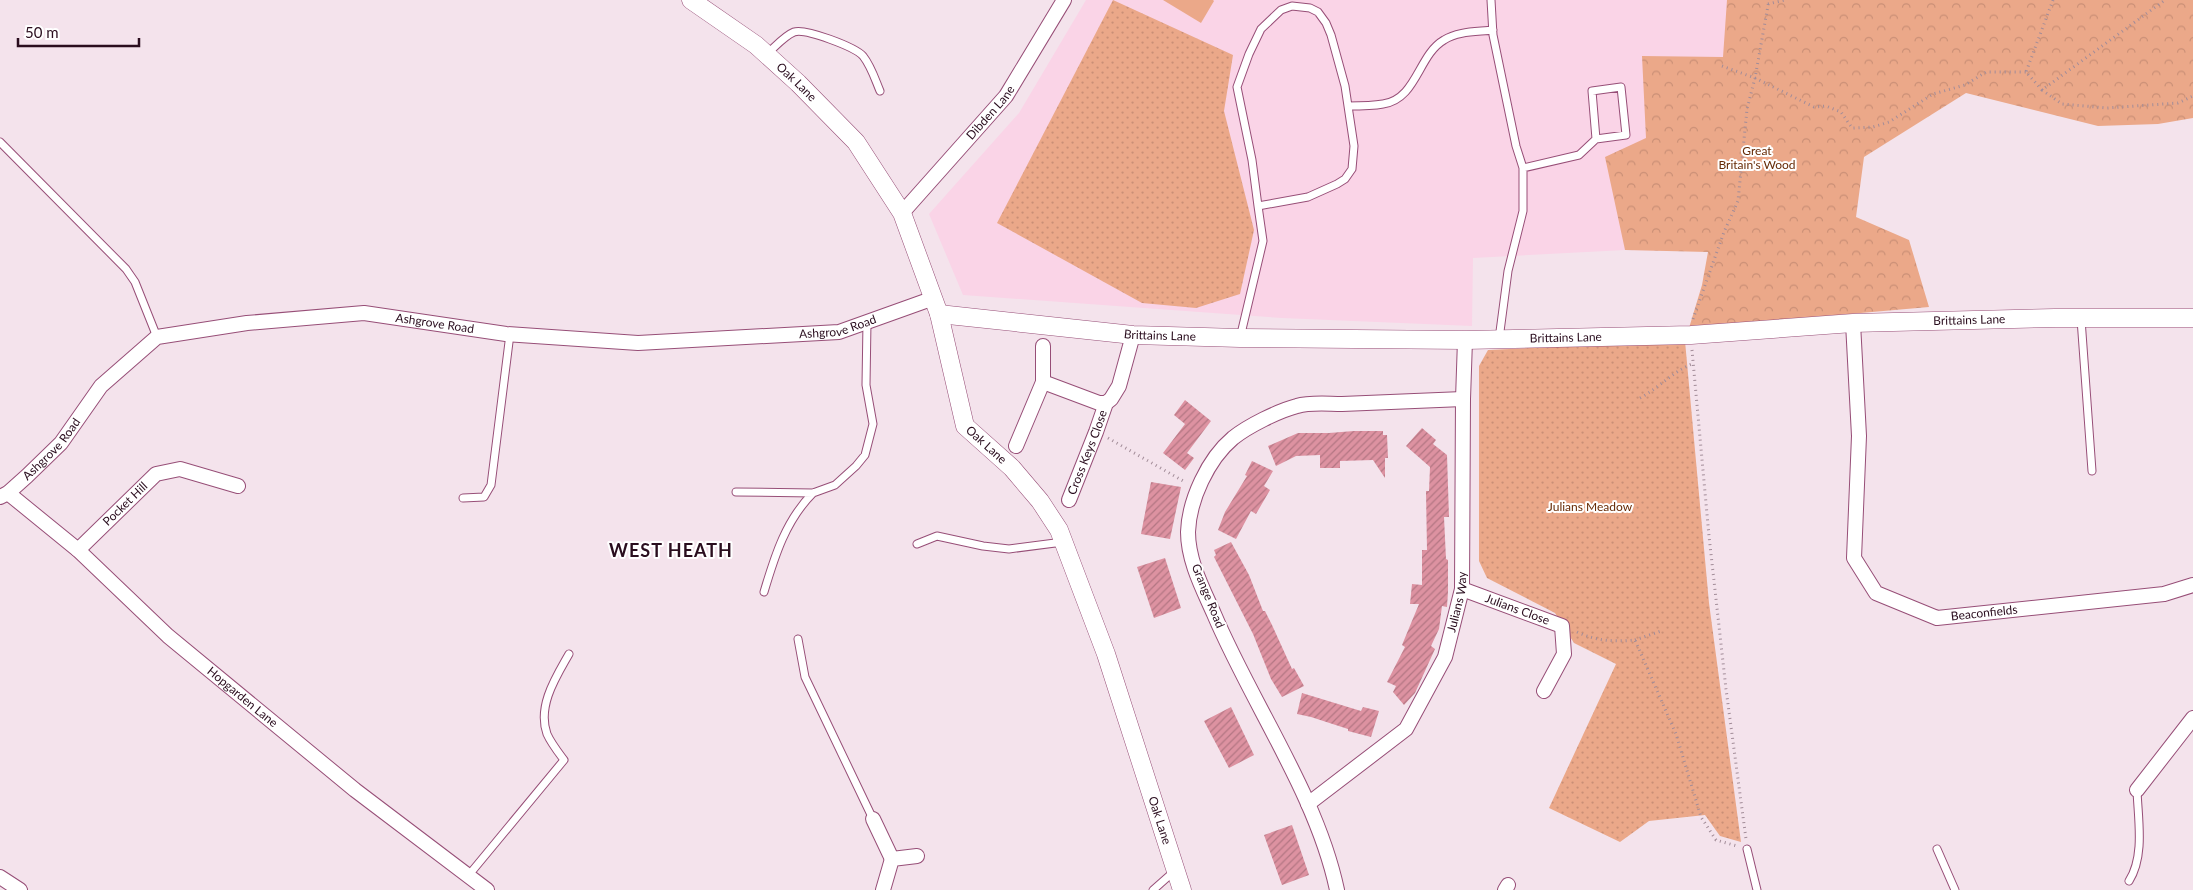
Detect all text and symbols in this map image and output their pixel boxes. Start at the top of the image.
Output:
scale bar [18,15,139,47]
text: 50 m [25,23,59,41]
street label: Oak Lane [774,59,820,104]
street label: Dibden Lane [963,83,1018,142]
park label: Great Britain's Wood [1718,143,1796,172]
street label: Ashgrove Road [395,310,475,336]
street label: Ashgrove Road [799,311,878,341]
street label: Brittains Lane [1933,311,2006,328]
street label: Brittains Lane [1123,326,1196,344]
street label: Brittains Lane [1530,329,1602,346]
street label: Cross Keys Close [1064,408,1110,497]
street label: Ashgrove Road [19,415,83,483]
street label: Oak Lane [963,422,1010,467]
street label: Pocket Hill [99,478,150,529]
park label: Julians Meadow [1548,499,1633,514]
district label: WEST HEATH [609,539,733,561]
street label: Grange Road [1189,562,1228,630]
street label: Julians Way [1443,571,1470,634]
street label: Julians Close [1483,590,1552,628]
street label: Beaconfields [1950,602,2018,623]
street label: Hopgarden Lane [204,663,281,730]
street label: Oak Lane [1145,794,1175,846]

